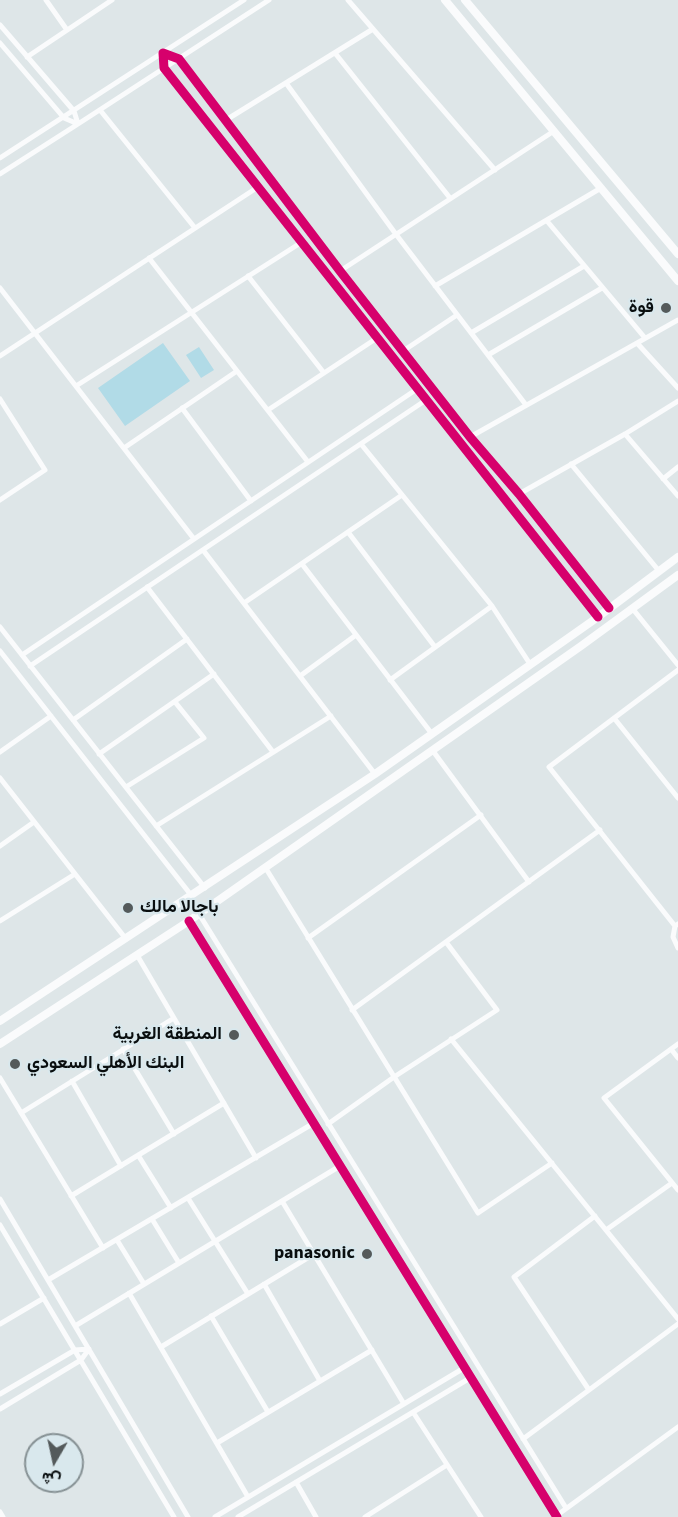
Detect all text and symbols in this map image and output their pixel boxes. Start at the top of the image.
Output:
place label: قوة [629,297,654,319]
marker: قوة [659,301,673,315]
place label: باجالا مالك [140,897,219,919]
marker: باجالا مالك [121,901,135,915]
place label: المنطقة الغربية [113,1024,222,1046]
marker: المنطقة الغربية [227,1028,241,1042]
place label: البنك الأهلي السعودي [27,1053,184,1075]
marker: البنك الأهلي السعودي [8,1057,22,1071]
place label: panasonic [274,1243,355,1265]
marker: panasonic [360,1247,374,1261]
north arrow [24,1433,84,1493]
text: ش [40,1466,63,1491]

